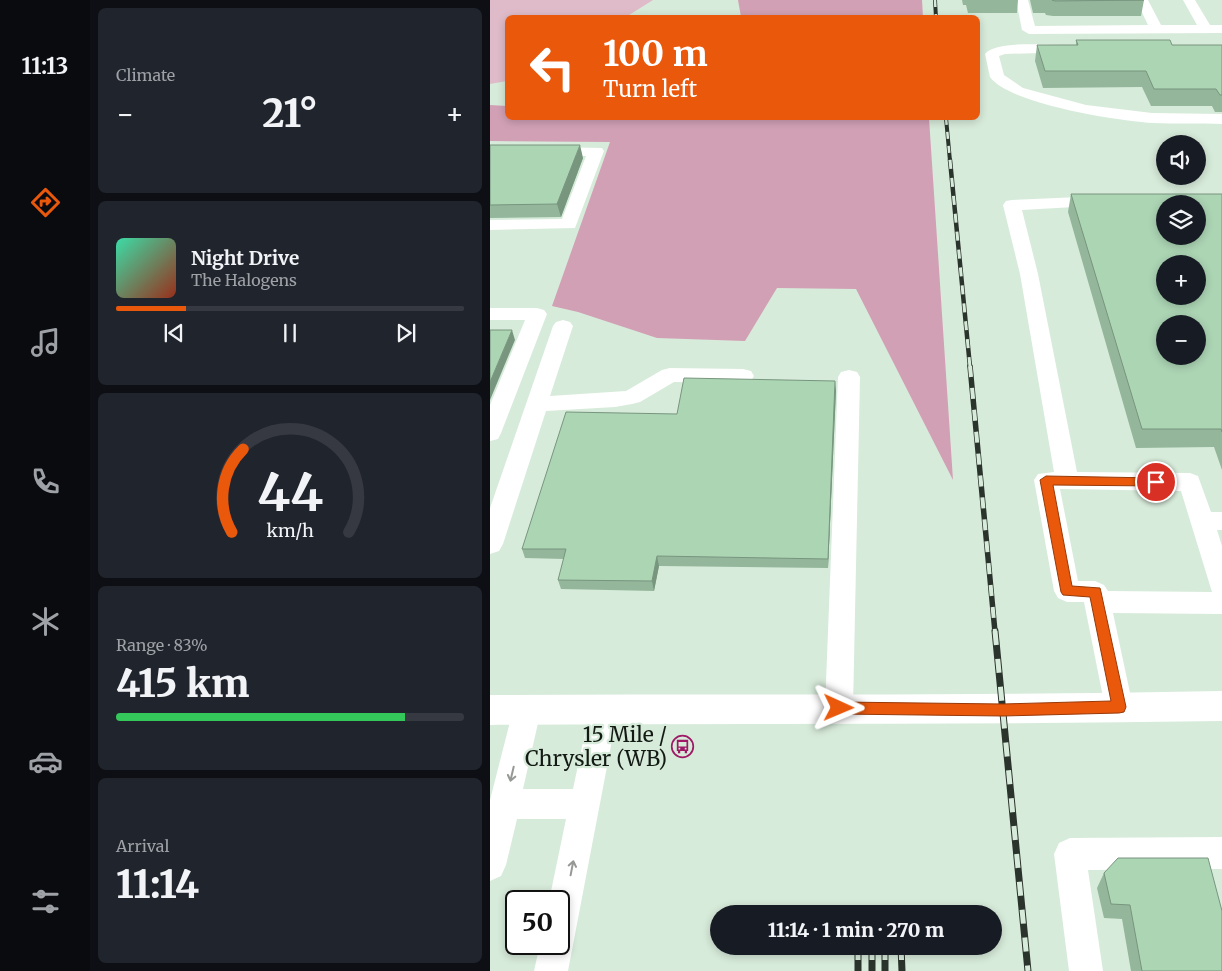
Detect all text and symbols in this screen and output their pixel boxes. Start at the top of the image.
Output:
text: 100 m [603,32,708,76]
icon: left [520,35,585,100]
text: 11:13 [22,52,68,80]
text: Climate [116,65,175,85]
text: Turn left [603,75,697,103]
text: 21° [262,90,318,137]
text: − [116,96,135,132]
text: + [445,96,464,132]
map controls [1156,135,1206,365]
button: sound [1156,135,1206,185]
icon: directions [28,185,63,220]
button: layers [1156,195,1206,245]
text: Night Drive [191,246,299,270]
button: + [1156,255,1206,305]
text: The Halogens [191,270,297,290]
button: − [1156,315,1206,365]
icon: previous [160,319,188,347]
icon: pause [276,319,304,347]
icon: next [392,319,420,347]
icon: music [28,325,63,360]
text: 44 [257,460,323,525]
pin [1135,461,1177,503]
icon: phone [28,464,63,499]
icon: arrive [1142,468,1170,496]
text: km/h [266,519,314,542]
icon: climate [28,604,63,639]
text: Range · 83% [116,635,208,655]
text: 415 km [116,660,249,707]
position arrow [812,681,864,733]
place label: 15 Mile / Chrysler (WB) [525,721,667,772]
bus stop icon: 15 Mile / Chrysler (WB) [671,734,695,758]
icon: car [28,744,63,779]
one-way arrow [507,766,516,782]
text: Arrival [116,836,169,856]
one-way arrow [568,860,577,876]
text: 11:14 [116,861,199,908]
icon: filters [28,884,63,919]
speed limit sign: 50 [505,890,570,955]
text: 11:14 · 1 min · 270 m [768,918,944,942]

